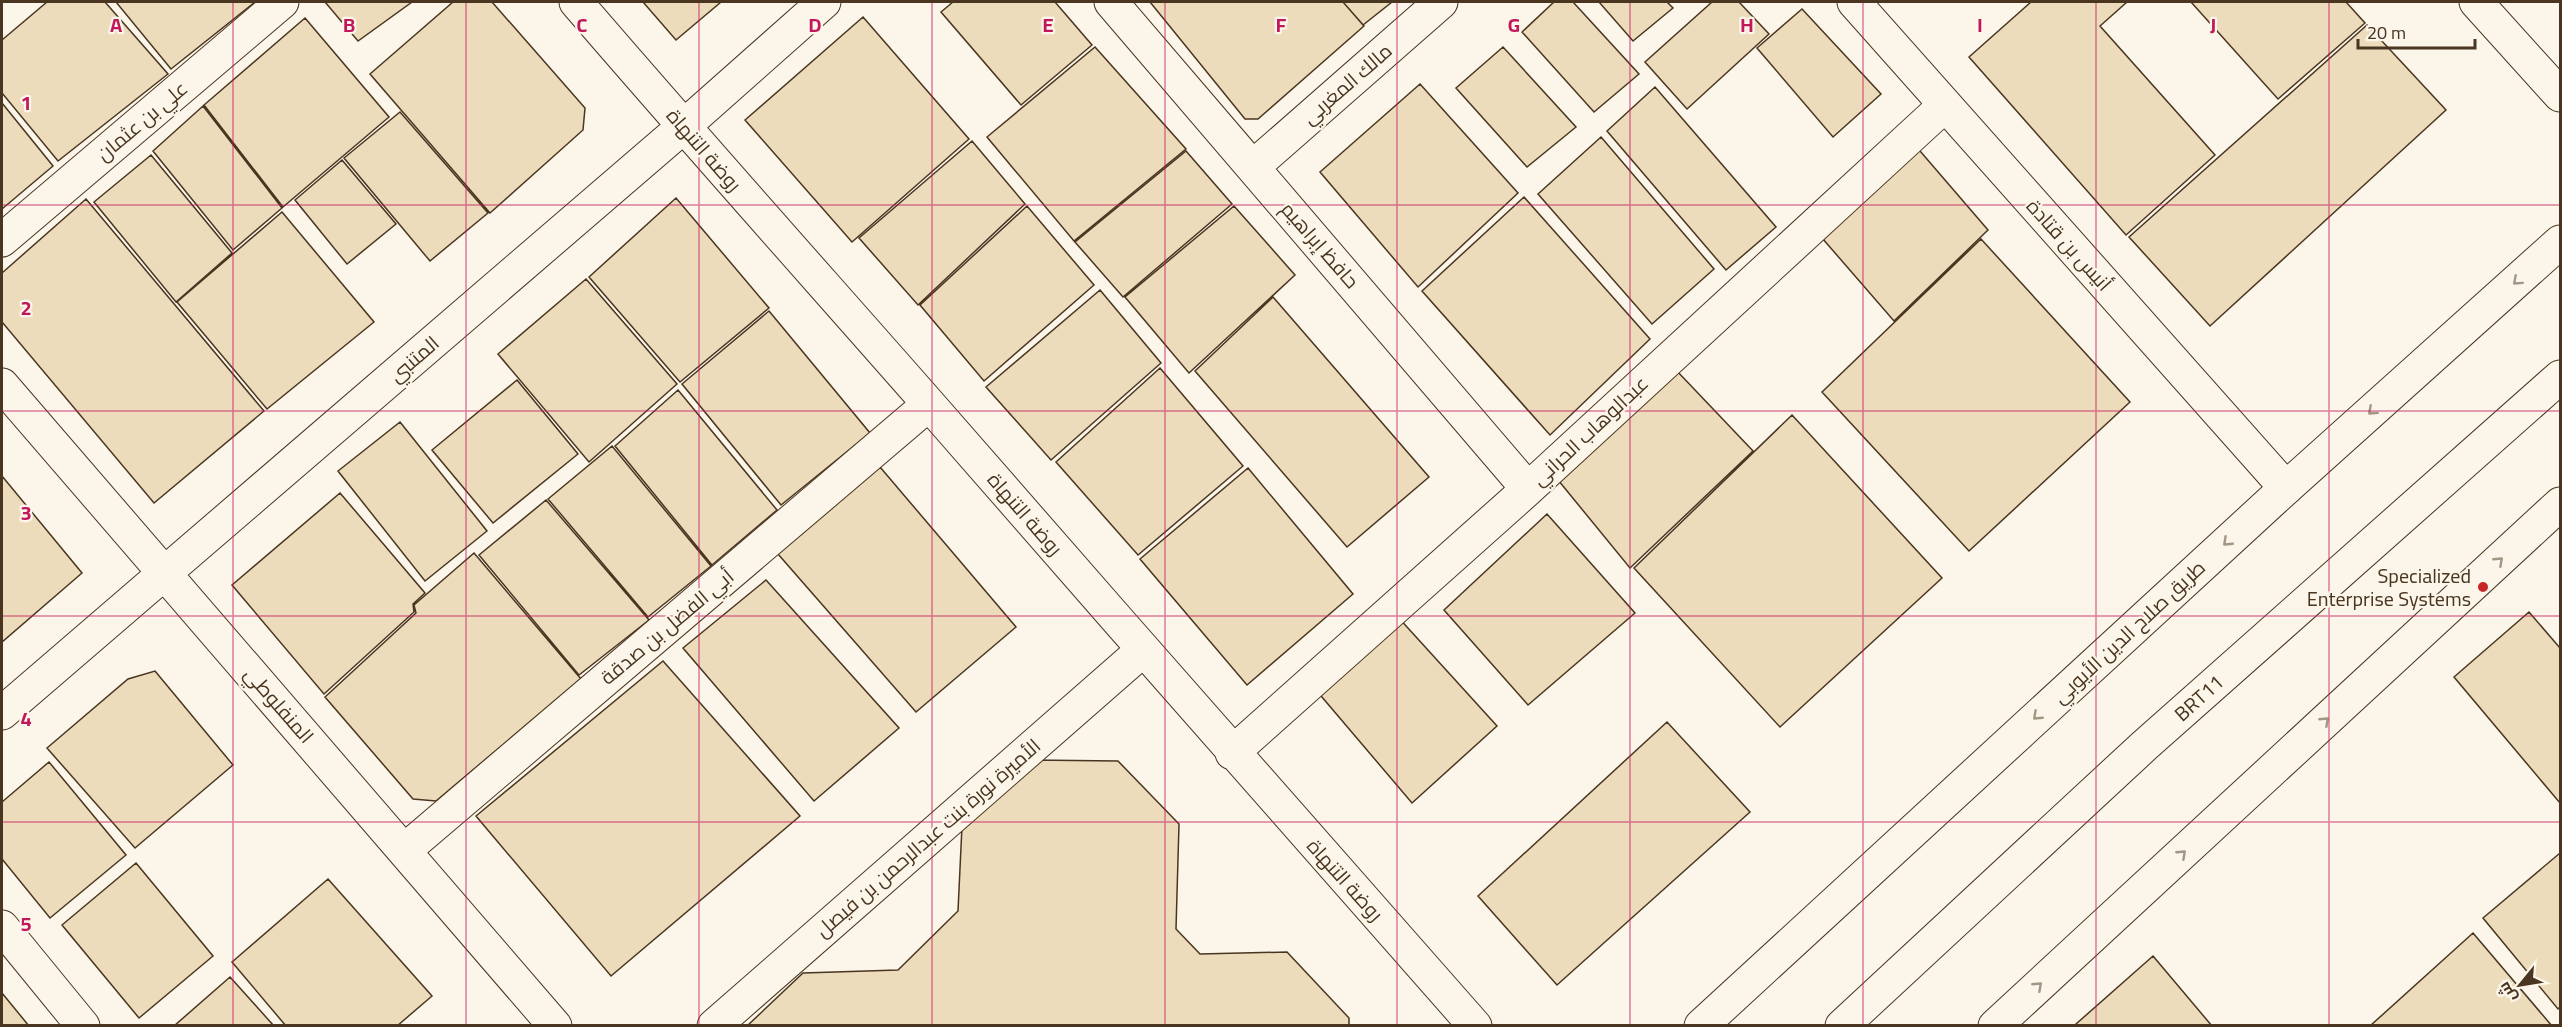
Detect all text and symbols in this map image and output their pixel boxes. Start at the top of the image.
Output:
text: A [110,6,122,43]
text: B [343,6,355,43]
text: C [577,6,588,43]
text: D [809,6,822,43]
text: E [1042,6,1054,43]
text: F [1276,6,1287,43]
text: G [1508,6,1520,43]
text: H [1740,6,1754,43]
text: I [1977,6,1983,43]
text: J [2210,6,2216,43]
scale bar [2358,12,2475,50]
text: 20 m [2367,16,2406,49]
street label: مالك المغربي [1293,33,1401,134]
street label: علي بن عثمان [87,71,196,171]
text: 1 [20,84,32,121]
street label: روضة التنهاة [657,99,752,200]
street label: أنيس بن قتادة [2017,190,2122,300]
street label: حافظ إبراهيم [1271,192,1369,297]
one-way arrow [2513,274,2524,285]
text: 2 [20,289,32,326]
street label: المتنبي [380,326,448,392]
street label: عبدالوهاب الحراني [1522,366,1657,495]
one-way arrow [2368,404,2378,415]
street label: روضة التنهاة [978,463,1073,564]
text: 3 [20,494,32,531]
one-way arrow [2223,535,2234,546]
street label: طريق صلاح الدين الأيوبي [2043,550,2214,713]
place label: Specialized Enterprise Systems [2307,557,2471,617]
one-way arrow [2492,557,2503,568]
street label: أبي الفضل بن صدقة [591,559,742,694]
marker: Specialized Enterprise Systems [2476,580,2490,594]
street label: المنفلوطي [235,657,324,752]
street label: BRT11 [2165,665,2232,731]
text: 4 [20,700,32,737]
one-way arrow [2033,709,2044,720]
one-way arrow [2318,717,2329,728]
street label: الأميرة نورة بنت عبدالرحمن بن فيصل [806,728,1049,947]
street label: روضة التنهاة [1298,829,1393,930]
one-way arrow [2174,850,2185,861]
text: 5 [20,905,32,942]
north arrow [2490,955,2550,1015]
text: ش [2489,976,2525,1009]
one-way arrow [2032,982,2042,993]

